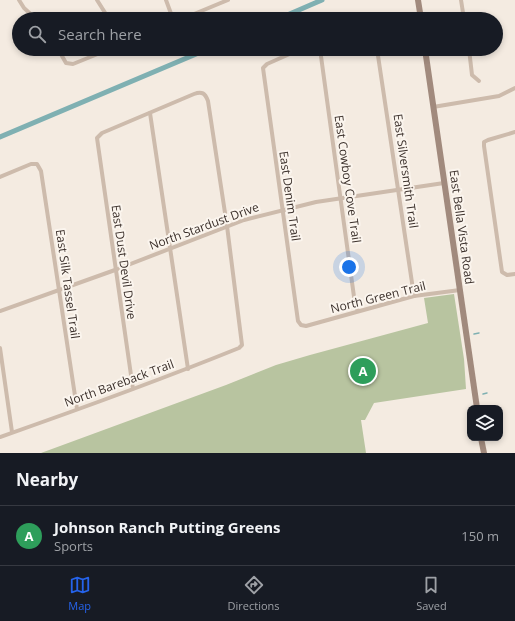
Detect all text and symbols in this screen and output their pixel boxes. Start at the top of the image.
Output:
search box [12,12,503,56]
icon: search [26,23,48,45]
text: Search here [58,24,142,44]
street label: East Silversmith Trail [390,113,422,229]
street label: East Cowboy Cove Trail [331,114,365,244]
street label: East Denim Trail [275,150,305,242]
street label: East Bella Vista Road [446,169,478,285]
street label: North Stardust Drive [147,198,261,254]
street label: East Dust Devil Drive [108,204,140,321]
street label: East Silk Tassel Trail [52,228,84,340]
your location [339,257,359,277]
street label: North Green Trail [329,277,427,317]
street label: North Bareback Trail [62,355,176,411]
pin: A [350,356,376,386]
map controls [467,405,503,441]
button: layers [467,405,503,441]
text: Nearby [16,468,78,491]
text: Johnson Ranch Putting Greens [54,517,281,537]
text: A [25,527,33,545]
text: 150 m [461,527,499,545]
text: Sports [54,537,93,555]
tab: Map [68,574,91,613]
tab: Directions [228,574,280,613]
tab: Saved [416,574,447,613]

